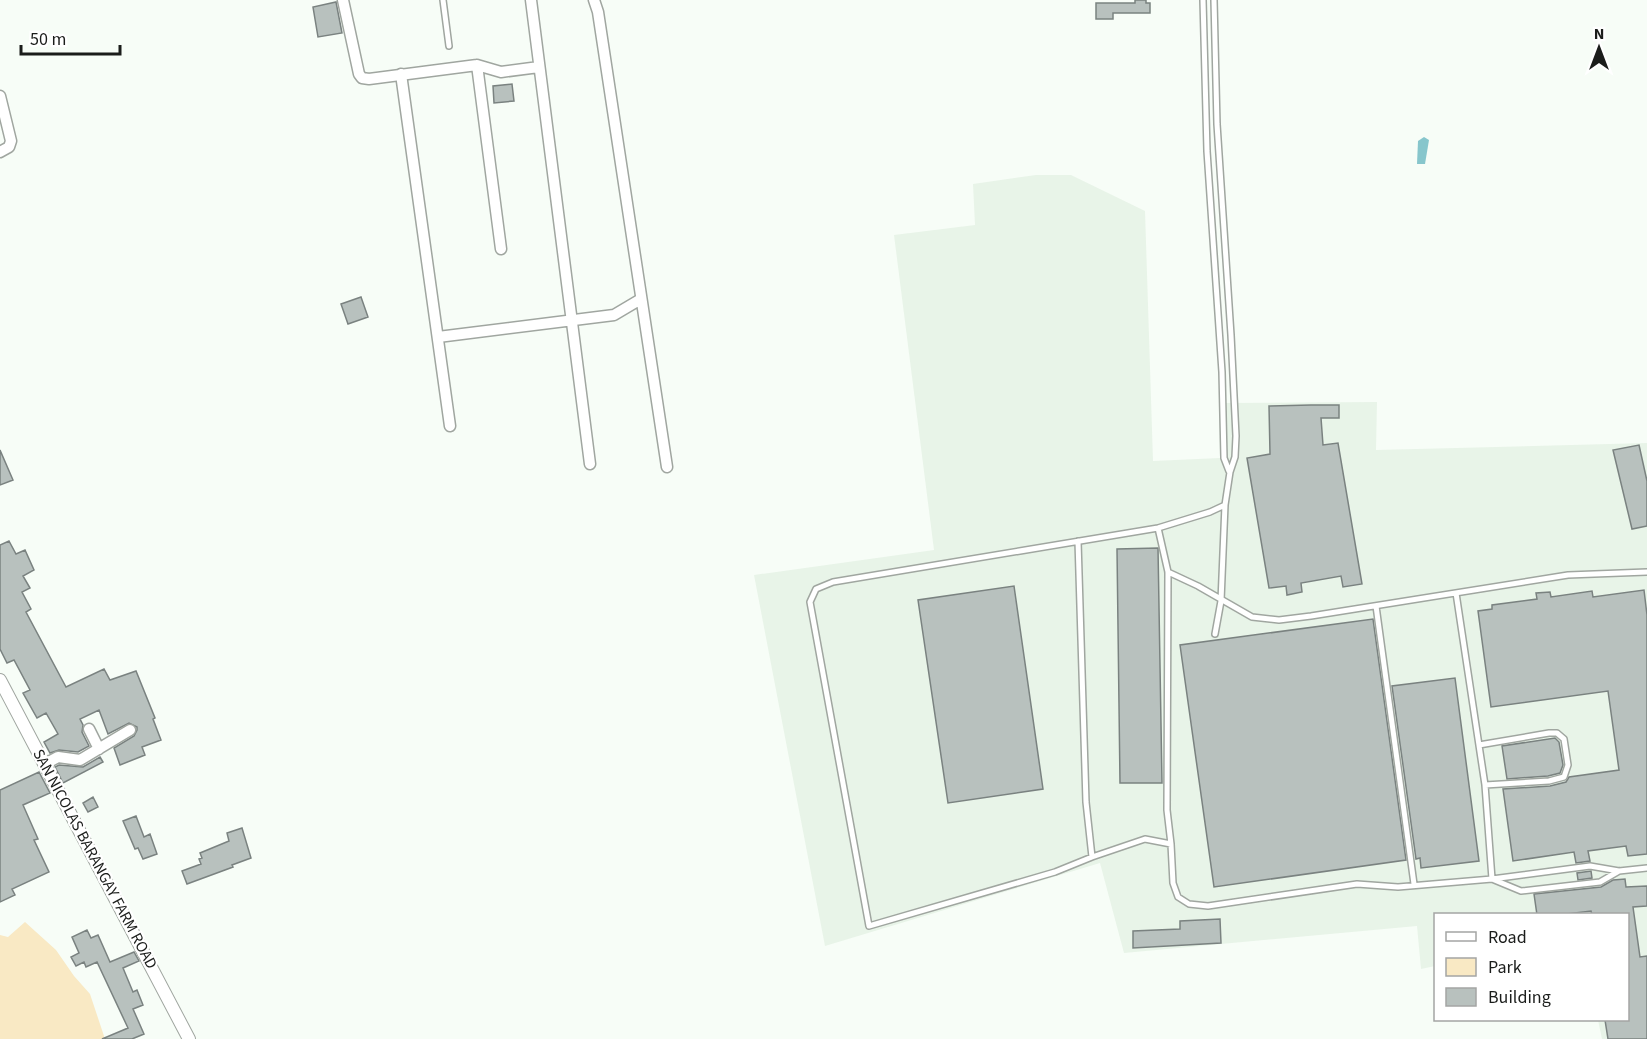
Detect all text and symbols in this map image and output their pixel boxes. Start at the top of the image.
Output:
scale bar [21,18,120,56]
north arrow [1569,18,1629,78]
text: N [1594,23,1604,45]
text: 50 m [30,27,66,52]
street label: SAN NICOLAS BARANGAY FARM ROAD [27,745,163,973]
legend [1434,913,1629,1021]
text: Road [1488,925,1527,950]
text: Park [1488,955,1522,980]
text: Building [1488,985,1551,1010]

